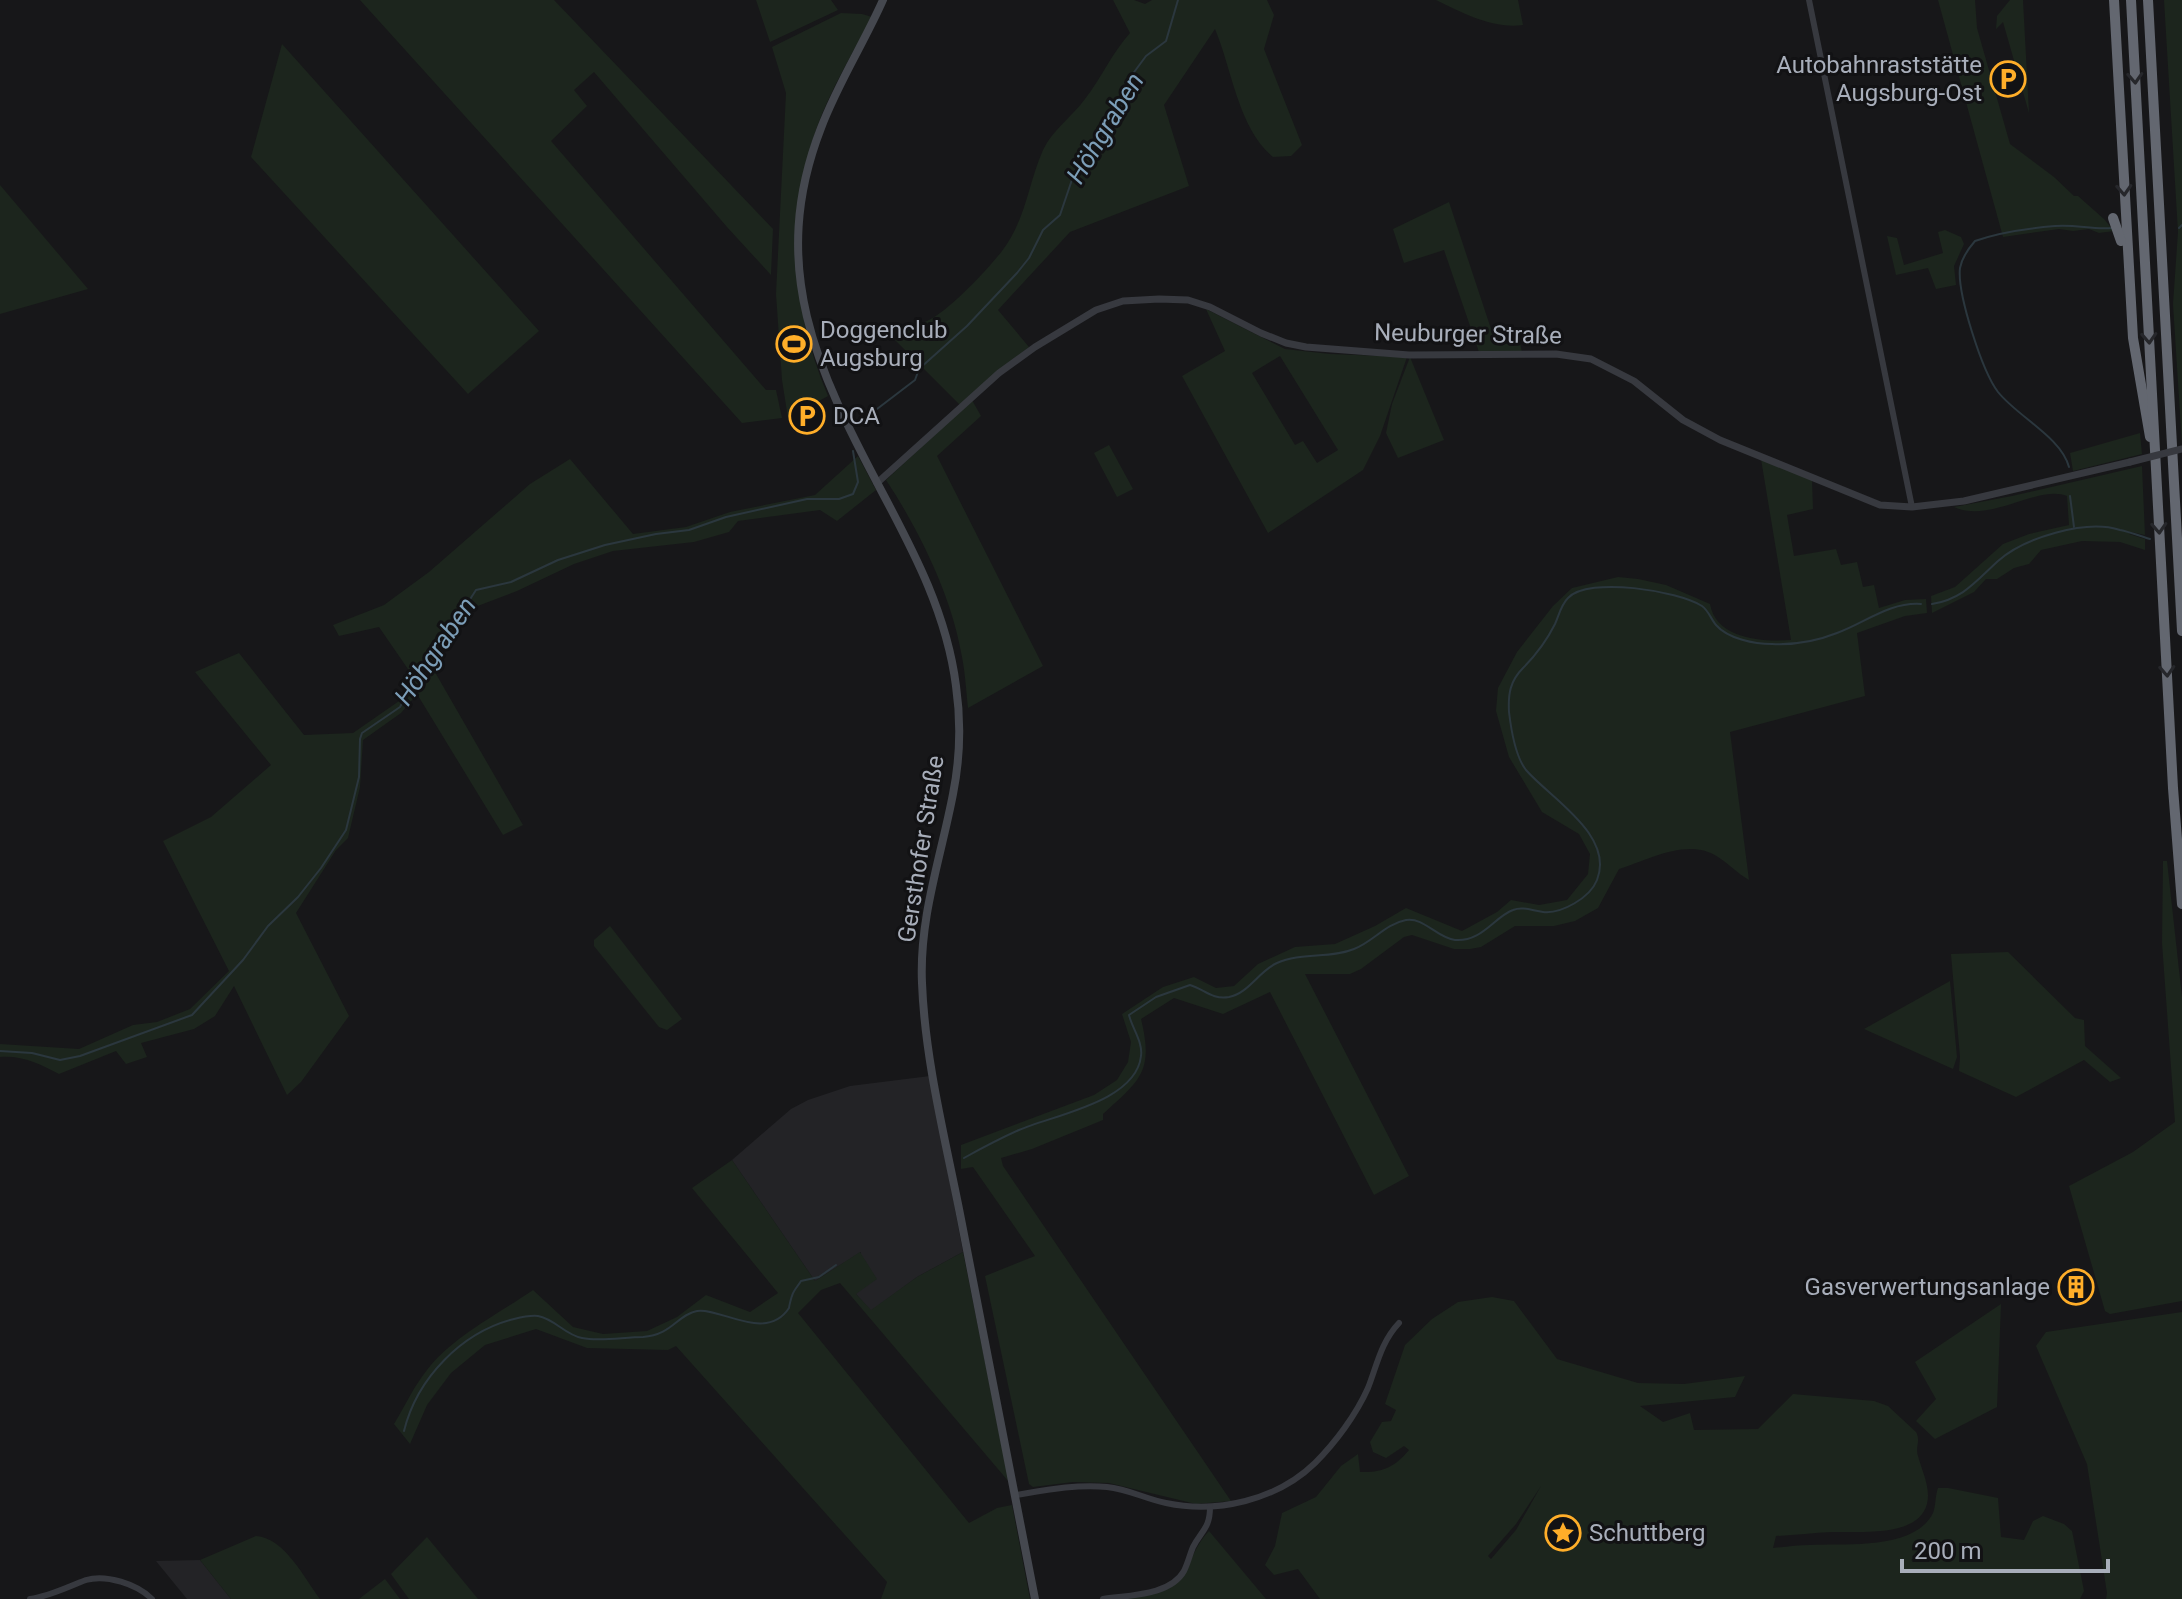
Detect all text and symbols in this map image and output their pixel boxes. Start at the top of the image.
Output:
place label: Autobahnraststätte Augsburg-Ost [1776,51,1982,107]
parking icon: Autobahnraststätte Augsburg-Ost [1989,60,2027,98]
water label: Höhgraben [1060,67,1150,189]
one-way arrow [2127,72,2144,85]
one-way arrow [2115,184,2132,197]
place label: Doggenclub Augsburg [820,316,947,372]
street label: Neuburger Straße [1374,318,1562,350]
sports icon: Doggenclub Augsburg [775,325,813,363]
one-way arrow [2141,332,2158,344]
parking icon: DCA [788,397,826,435]
place label: DCA [833,402,880,430]
one-way arrow [2151,522,2168,535]
water label: Höhgraben [388,591,482,711]
one-way arrow [2158,665,2175,678]
street label: Gersthofer Straße [892,753,950,945]
building icon: Gasverwertungsanlage [2057,1268,2095,1306]
place label: Gasverwertungsanlage [1805,1273,2050,1301]
place icon: Schuttberg [1544,1514,1582,1552]
place label: Schuttberg [1589,1519,1706,1547]
scale bar [1902,1523,2108,1573]
text: 200 m [1914,1537,1981,1565]

